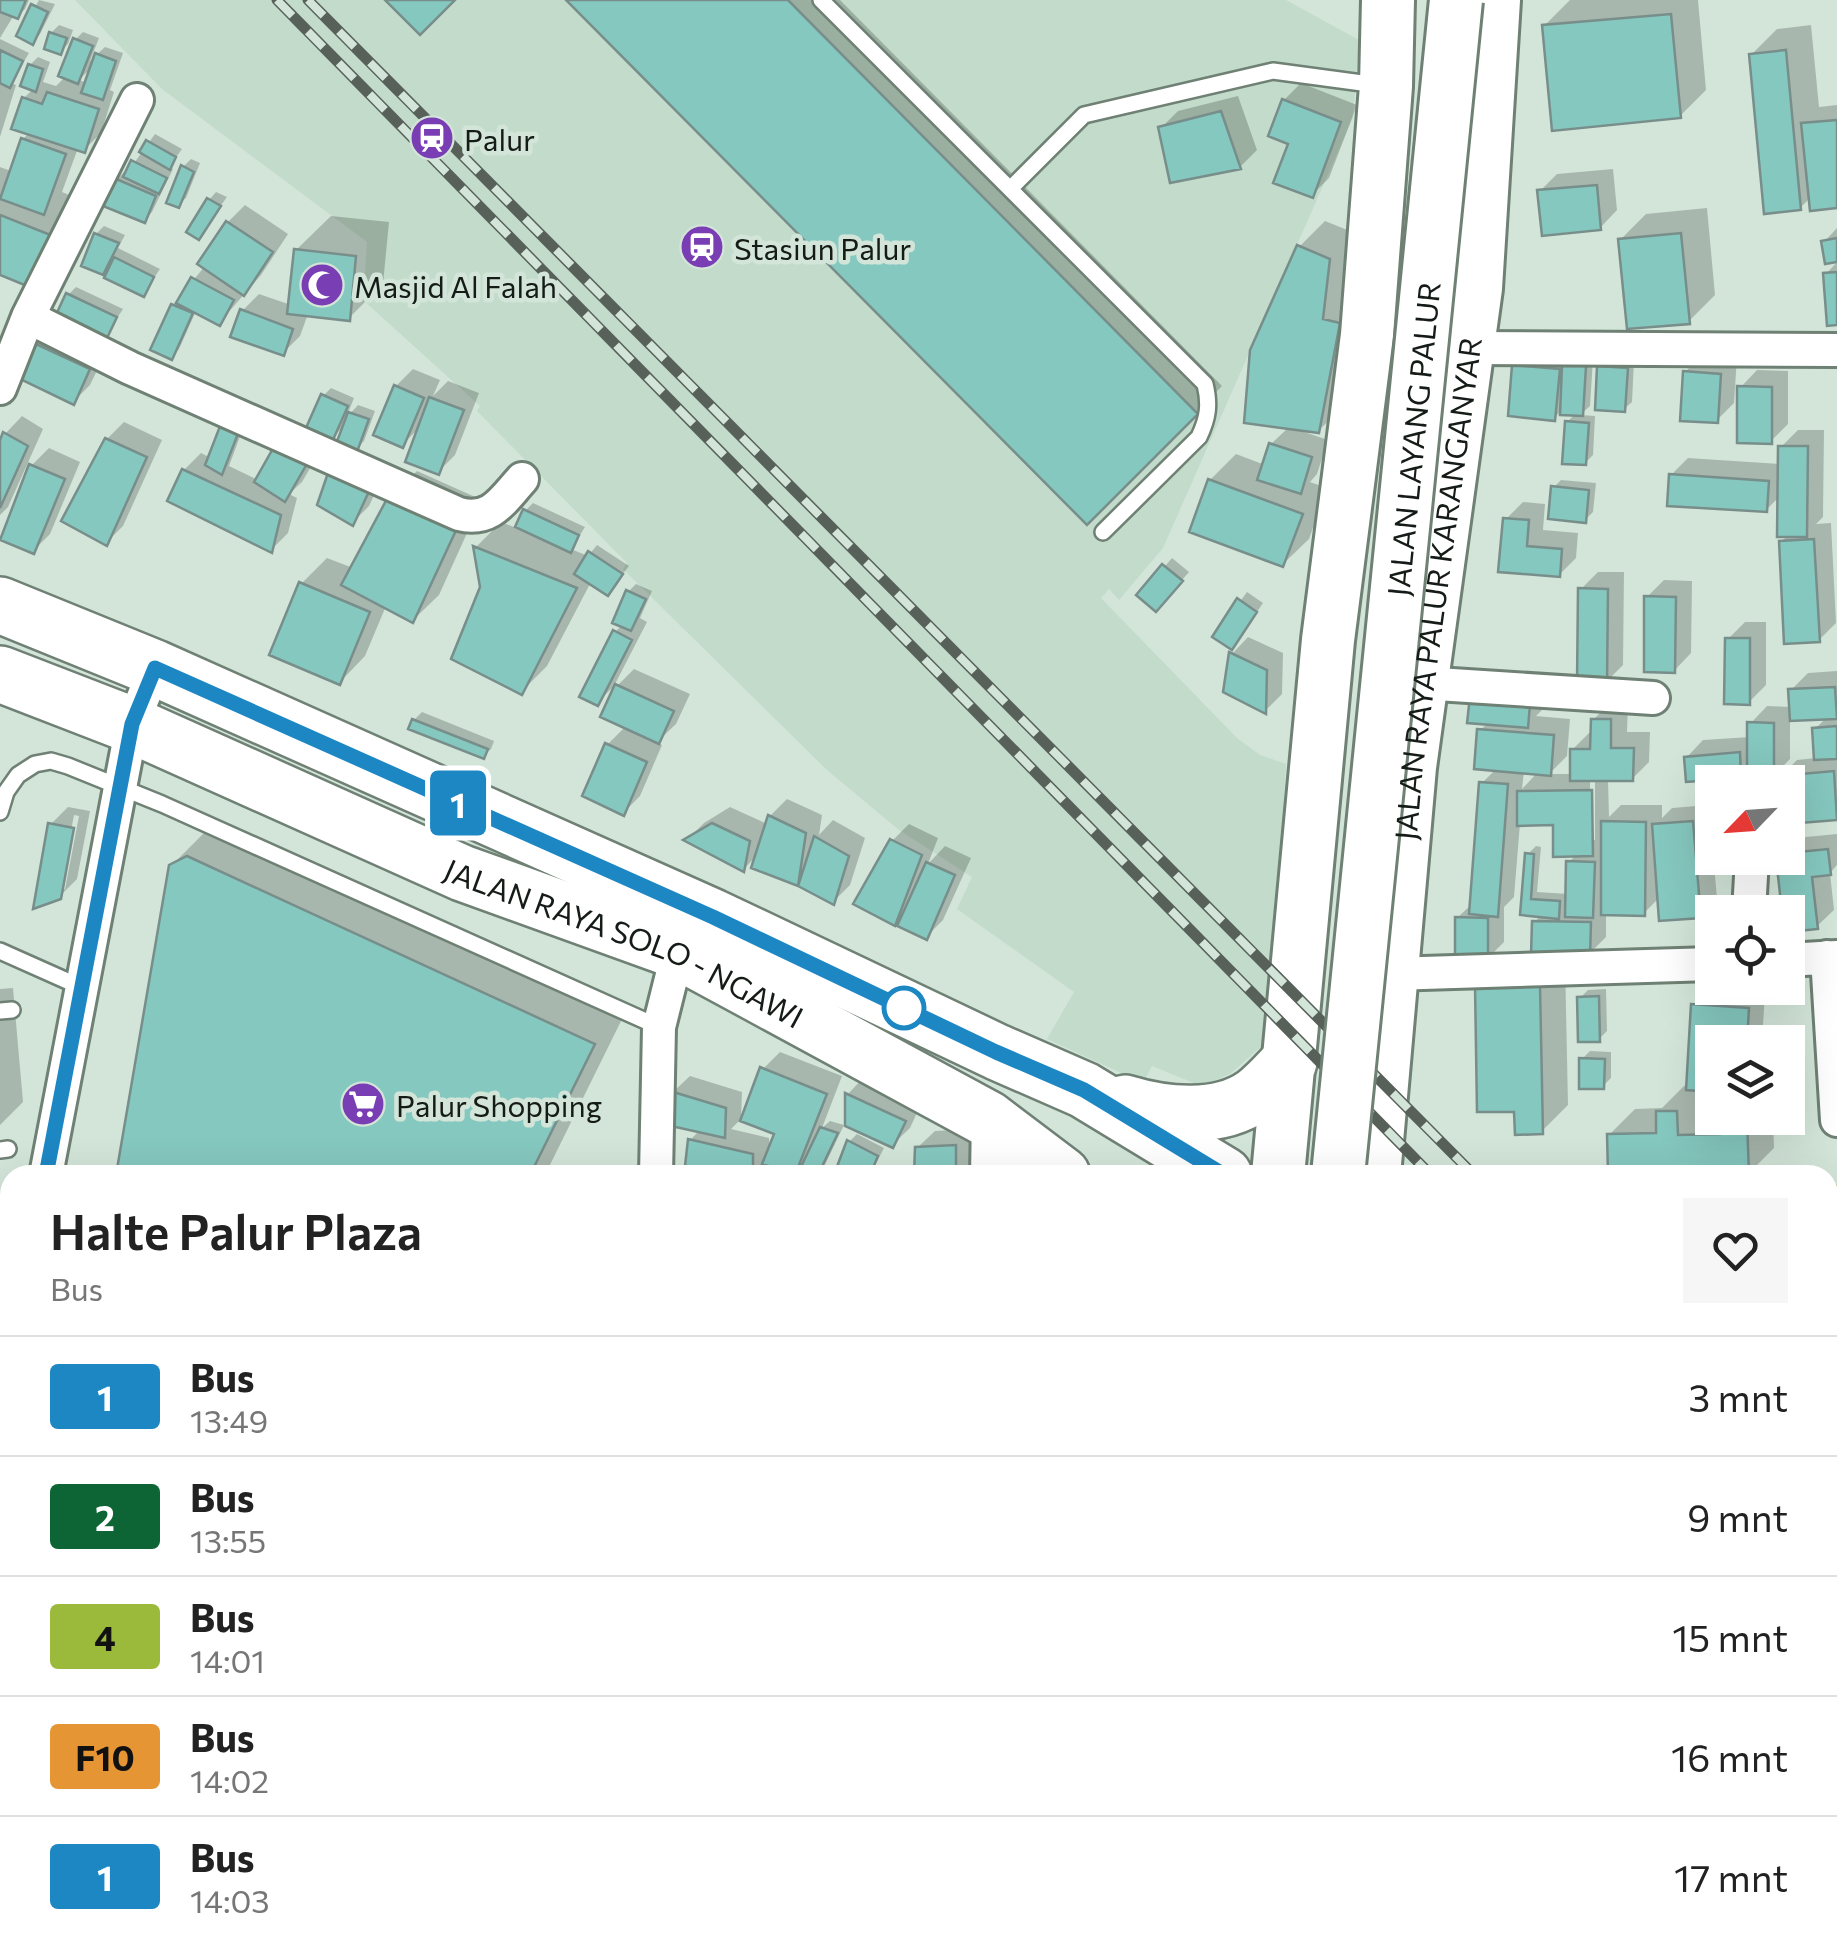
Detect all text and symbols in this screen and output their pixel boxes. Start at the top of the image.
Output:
station icon: Palur [409,115,455,161]
place label: Palur [464,120,535,157]
station icon: Stasiun Palur [679,224,725,270]
place label: Stasiun Palur [734,229,911,266]
mosque icon: Masjid Al Falah [299,262,345,308]
place label: Masjid Al Falah [354,267,557,304]
street label: JALAN LAYANG PALUR [1378,280,1446,598]
street label: JALAN RAYA PALUR KARANGANYAR [1385,335,1488,842]
north arrow [1695,765,1805,875]
map controls [1695,765,1805,1135]
line badge: 1 [426,770,490,836]
text: 1 [450,782,466,825]
street label: JALAN RAYA SOLO - NGAWI [439,849,810,1034]
button: locate [1695,895,1805,1005]
unlabelled marker [883,987,925,1029]
button: layers [1695,1025,1805,1135]
supermarket icon: Palur Shopping [340,1081,386,1127]
place label: Palur Shopping [396,1086,602,1123]
button: heart [1683,1198,1788,1303]
text: Halte Palur Plaza [50,1201,422,1260]
text: Bus [50,1268,103,1308]
text: Bus [190,1353,255,1400]
text: 3 mnt [1689,1373,1788,1420]
text: 1 [97,1375,113,1418]
text: 13:49 [190,1400,268,1440]
text: Bus [190,1473,255,1520]
text: 9 mnt [1687,1493,1788,1540]
text: 2 [95,1495,115,1538]
text: 13:55 [190,1520,266,1560]
text: Bus [190,1593,255,1640]
text: 15 mnt [1672,1613,1788,1660]
text: 4 [94,1615,116,1658]
text: 14:01 [190,1640,265,1680]
text: Bus [190,1713,255,1760]
text: 16 mnt [1671,1733,1788,1780]
text: F10 [75,1735,135,1778]
text: 14:02 [190,1760,269,1800]
text: Bus [190,1833,255,1880]
text: 17 mnt [1674,1853,1788,1900]
text: 1 [97,1855,113,1898]
text: 14:03 [190,1880,269,1920]

